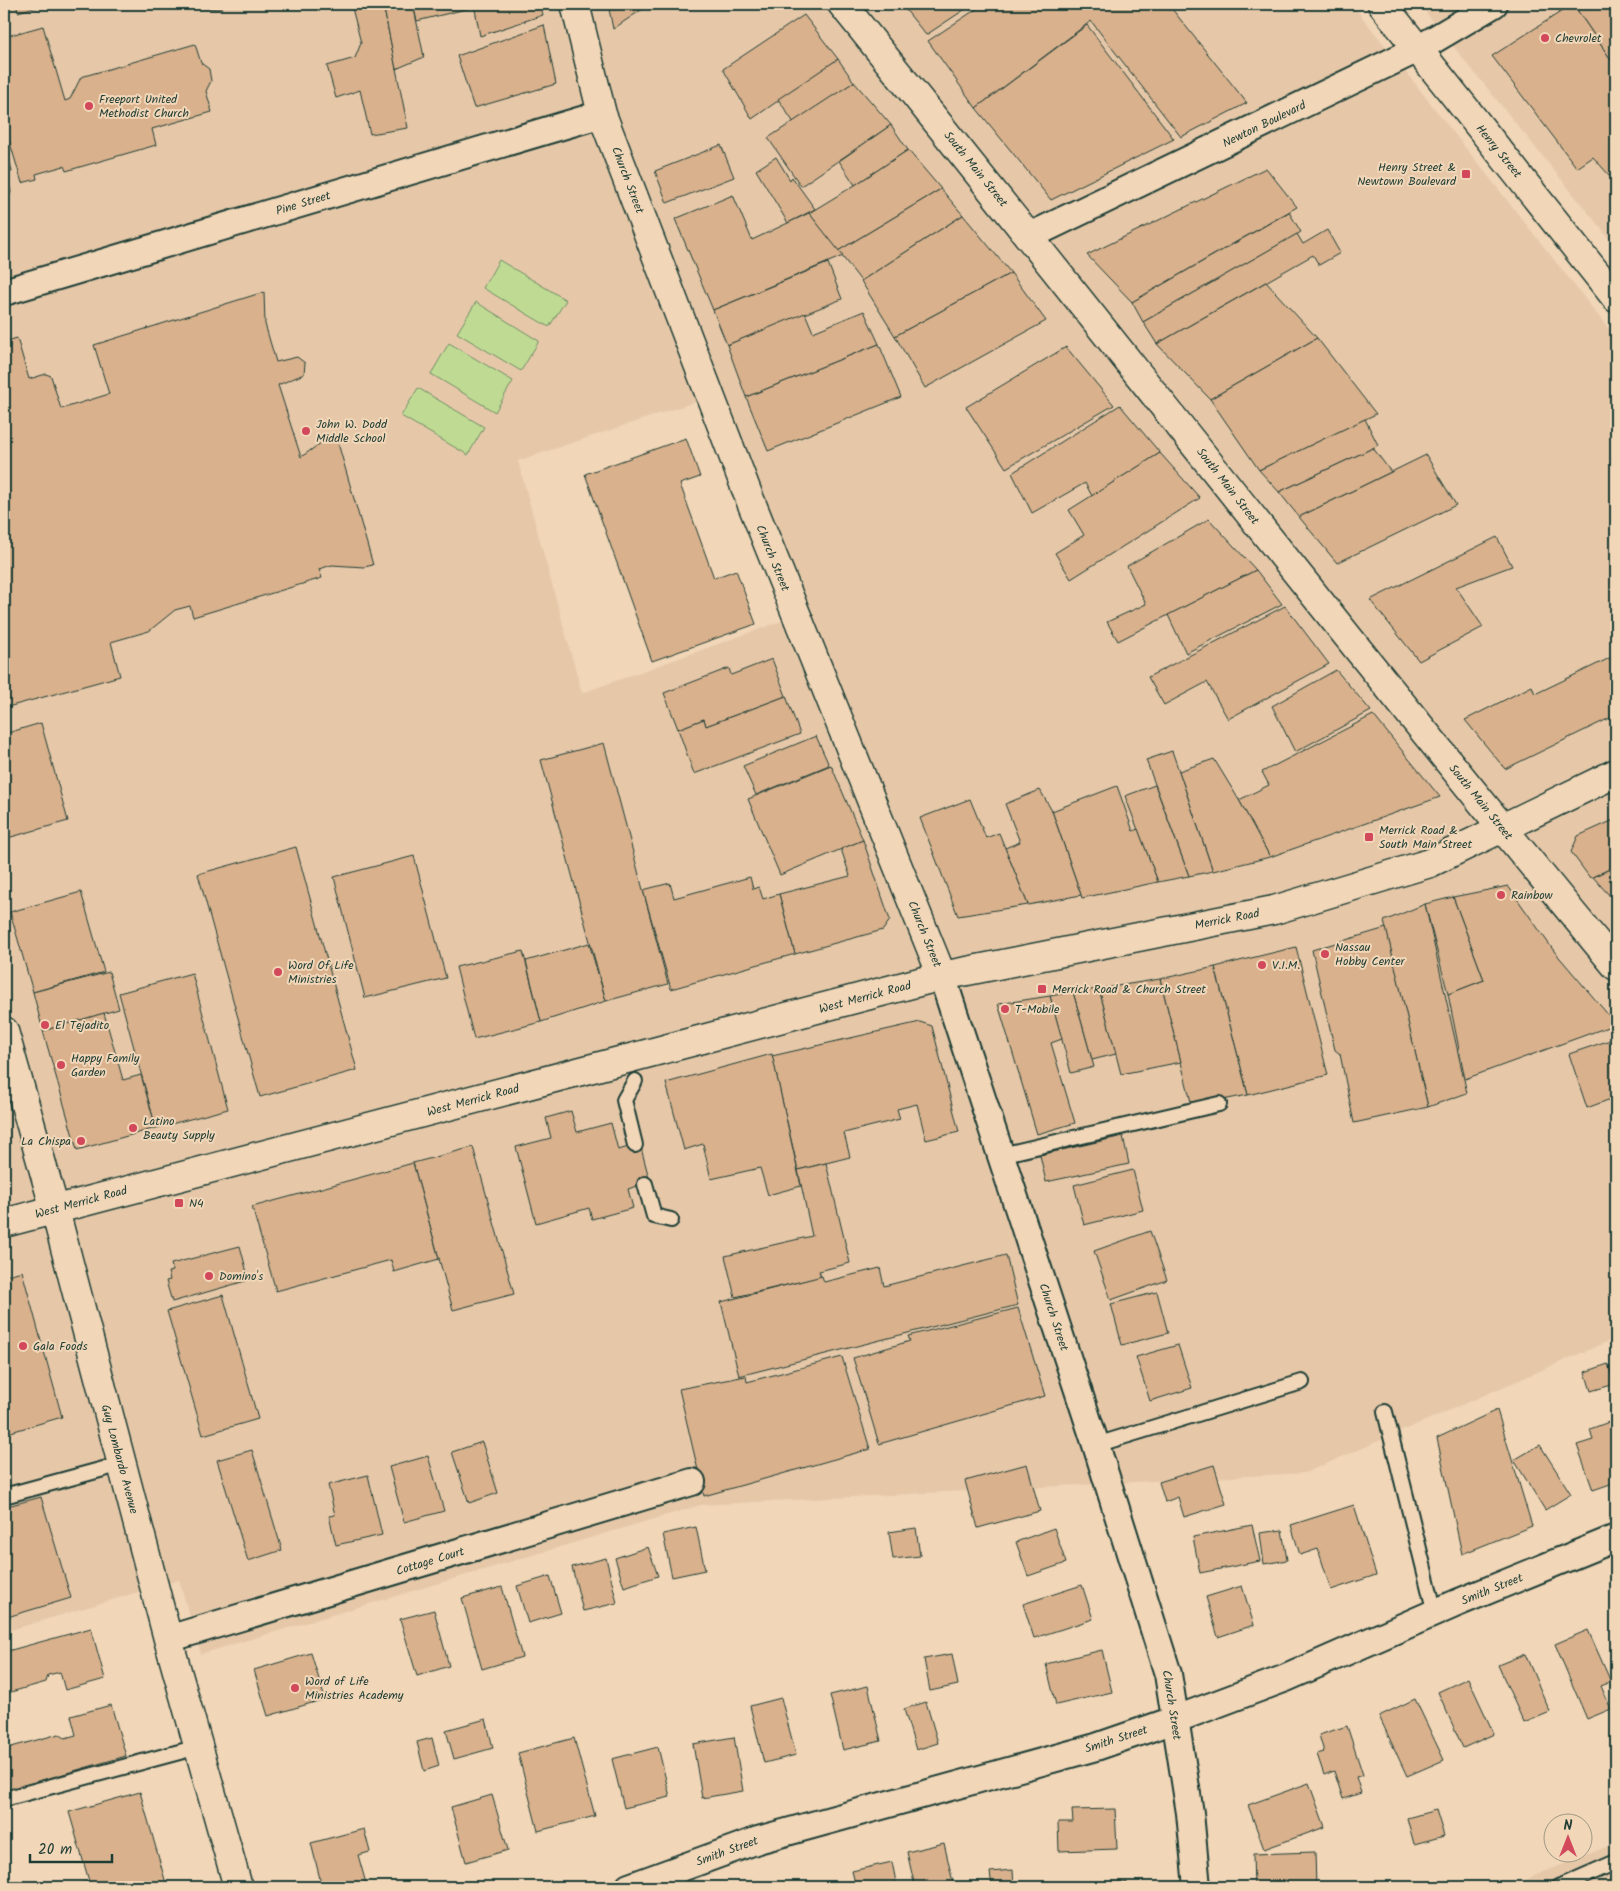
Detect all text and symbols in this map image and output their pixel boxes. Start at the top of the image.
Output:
place label: Chevrolet [1555,29,1602,48]
marker: Chevrolet [1539,32,1551,44]
place label: Freeport United Methodist Church [99,90,189,123]
street label: Newton Boulevard [1219,96,1310,153]
marker: Freeport United Methodist Church [83,100,95,112]
street label: Henry Street [1471,120,1527,183]
street label: South Main Street [939,127,1013,212]
street label: Church Street [606,144,649,217]
place label: Henry Street & Newtown Boulevard [1357,158,1457,191]
marker: Henry Street & Newtown Boulevard [1460,168,1472,180]
street label: Pine Street [273,186,333,221]
place label: John W. Dodd Middle School [316,415,388,448]
marker: John W. Dodd Middle School [300,425,312,437]
street label: South Main Street [1191,444,1264,529]
street label: Church Street [751,522,795,595]
street label: South Main Street [1444,760,1518,845]
place label: Merrick Road & South Main Street [1379,821,1472,854]
marker: Merrick Road & South Main Street [1363,831,1375,843]
place label: Rainbow [1511,886,1554,905]
marker: Rainbow [1495,889,1507,901]
street label: Church Street [903,898,947,971]
street label: Merrick Road [1193,904,1262,935]
place label: Nassau Hobby Center [1335,938,1406,971]
marker: Nassau Hobby Center [1319,948,1331,960]
place label: Word Of Life Ministries [288,956,354,989]
place label: V.I.M. [1272,956,1300,975]
marker: V.I.M. [1256,959,1268,971]
marker: Word Of Life Ministries [272,966,284,978]
street label: West Merrick Road [817,976,914,1019]
place label: Merrick Road & Church Street [1052,980,1206,999]
marker: Merrick Road & Church Street [1036,983,1048,995]
place label: T-Mobile [1015,1000,1060,1019]
marker: T-Mobile [999,1003,1011,1015]
place label: El Tejadito [55,1016,109,1035]
marker: El Tejadito [39,1019,51,1031]
place label: Happy Family Garden [71,1049,140,1082]
marker: Happy Family Garden [55,1059,67,1071]
street label: West Merrick Road [425,1079,522,1122]
place label: Latino Beauty Supply [143,1112,215,1145]
marker: Latino Beauty Supply [127,1122,139,1134]
place label: La Chispa [21,1132,71,1151]
marker: La Chispa [75,1135,87,1147]
street label: West Merrick Road [33,1181,130,1224]
place label: N4 [189,1194,204,1213]
marker: N4 [173,1197,185,1209]
place label: Domino's [219,1267,263,1286]
marker: Domino's [203,1270,215,1282]
street label: Church Street [1034,1281,1074,1354]
place label: Gala Foods [33,1337,88,1356]
marker: Gala Foods [17,1340,29,1352]
street label: Guy Lombardo Avenue [96,1402,143,1517]
street label: Cottage Court [394,1542,467,1581]
street label: Smith Street [1458,1568,1526,1610]
street label: Church Street [1157,1669,1186,1742]
place label: Word of Life Ministries Academy [305,1672,404,1705]
marker: Word of Life Ministries Academy [289,1682,301,1694]
street label: Smith Street [1082,1720,1150,1759]
north arrow [1542,1814,1592,1864]
text: N [1564,1815,1573,1837]
scale bar [30,1831,112,1863]
street label: Smith Street [693,1831,761,1872]
text: 20 m [38,1838,72,1862]

